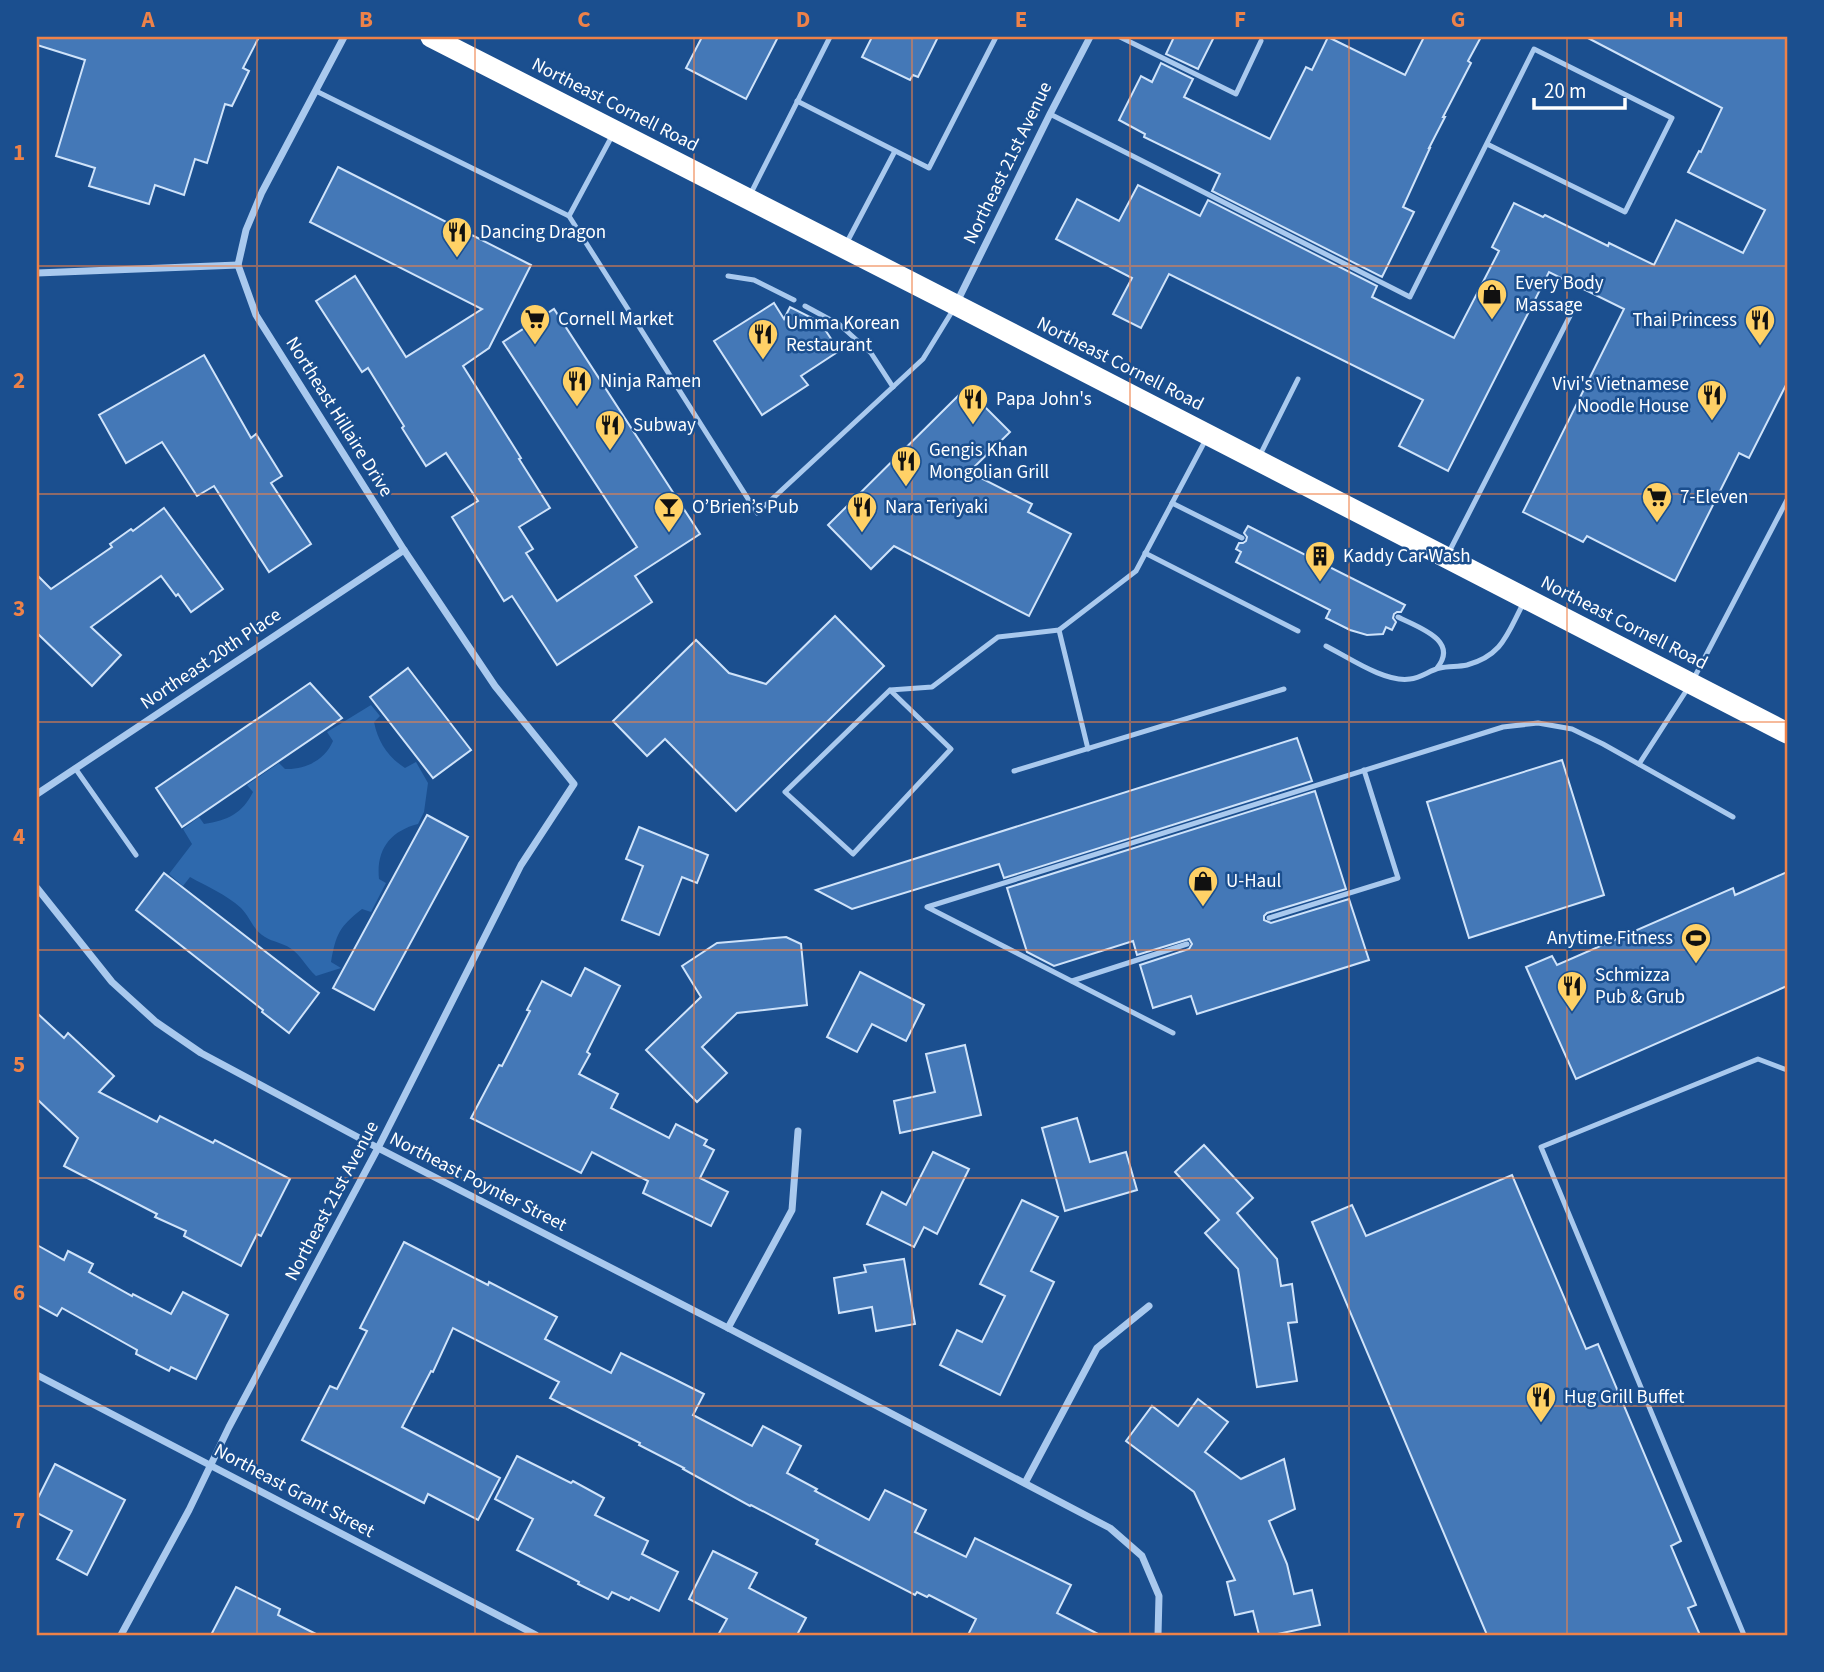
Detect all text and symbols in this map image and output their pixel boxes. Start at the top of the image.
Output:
text: A [140,3,155,36]
text: B [359,3,373,36]
text: C [577,3,591,36]
text: D [796,3,810,36]
text: E [1015,3,1027,36]
text: F [1234,3,1246,36]
text: G [1451,3,1465,36]
text: H [1668,3,1684,36]
street label: Northeast Cornell Road [527,51,703,159]
scale bar [1534,66,1624,110]
text: 20 m [1544,76,1586,106]
street label: Northeast 21st Avenue [957,77,1059,249]
text: 1 [13,136,25,169]
restaurant icon: Dancing Dragon [440,215,474,259]
place label: Dancing Dragon [480,219,606,246]
place label: Every Body Massage [1515,270,1604,319]
shop icon: Every Body Massage [1475,277,1509,321]
supermarket icon: Cornell Market [518,302,552,346]
restaurant icon: Thai Princess [1743,303,1777,347]
place label: Cornell Market [558,306,674,333]
place label: Thai Princess [1632,307,1737,334]
place label: Umma Korean Restaurant [786,310,900,359]
street label: Northeast Cornell Road [1032,310,1208,418]
restaurant icon: Umma Korean Restaurant [746,317,780,361]
street label: Northeast Hillaire Drive [279,332,399,502]
text: 2 [13,364,25,397]
restaurant icon: Ninja Ramen [560,364,594,408]
place label: Ninja Ramen [600,368,701,395]
place label: Vivi's Vietnamese Noodle House [1552,371,1689,420]
restaurant icon: Vivi's Vietnamese Noodle House [1695,378,1729,422]
restaurant icon: Papa John's [956,382,990,426]
place label: Papa John's [996,386,1092,413]
restaurant icon: Subway [593,408,627,452]
place label: Subway [633,412,696,439]
place label: Gengis Khan Mongolian Grill [929,437,1049,486]
restaurant icon: Gengis Khan Mongolian Grill [889,444,923,488]
supermarket icon: 7-Eleven [1640,480,1674,524]
place label: 7-Eleven [1680,484,1748,511]
bar icon: O’Brien’s Pub [652,490,686,534]
restaurant icon: Nara Teriyaki [845,490,879,534]
place label: O’Brien’s Pub [692,494,799,521]
place label: Nara Teriyaki [885,494,988,521]
building icon: Kaddy Car Wash [1303,539,1337,583]
place label: Kaddy Car Wash [1343,543,1471,570]
street label: Northeast Cornell Road [1536,569,1712,677]
text: 3 [13,592,25,625]
street label: Northeast 20th Place [135,602,287,716]
text: 4 [13,820,25,853]
shop icon: U-Haul [1186,864,1220,908]
place label: U-Haul [1226,868,1281,895]
sports icon: Anytime Fitness [1679,921,1713,965]
place label: Anytime Fitness [1547,925,1673,952]
place label: Schmizza Pub & Grub [1595,962,1685,1011]
restaurant icon: Schmizza Pub & Grub [1555,969,1589,1013]
text: 5 [13,1048,25,1081]
street label: Northeast 21st Avenue [278,1116,386,1286]
street label: Northeast Poynter Street [385,1126,572,1239]
text: 6 [13,1276,25,1309]
restaurant icon: Hug Grill Buffet [1524,1380,1558,1424]
place label: Hug Grill Buffet [1564,1384,1685,1411]
street label: Northeast Grant Street [209,1437,379,1545]
text: 7 [13,1504,25,1537]

